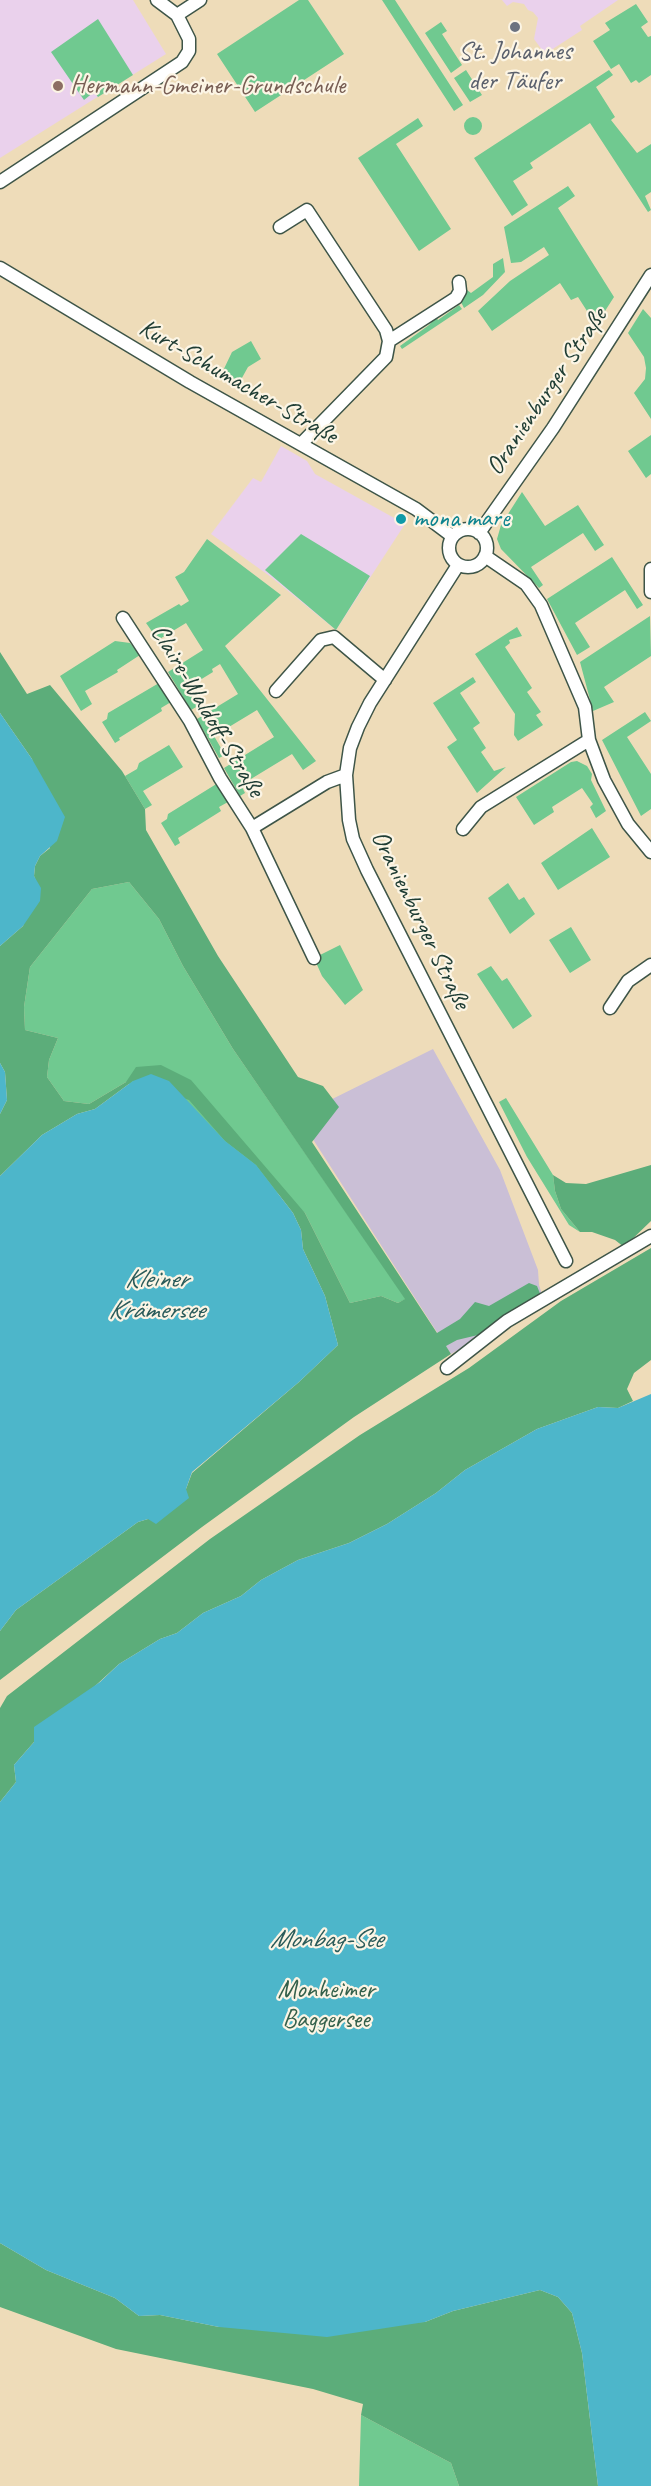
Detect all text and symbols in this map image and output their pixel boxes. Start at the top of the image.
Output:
marker: St. Johannes der Täufer [508,20,522,34]
place label: St. Johannes der Täufer [458,36,572,98]
place label: Hermann-Gmeiner-Grundschule [70,70,345,102]
marker: Hermann-Gmeiner-Grundschule [51,79,65,93]
street label: Oranienburger Straße [480,303,614,481]
street label: Kurt-Schumacher-Straße [133,313,343,451]
place label: mona mare [413,503,509,535]
marker: mona mare [394,512,408,526]
street label: Claire-Waldoff-Straße [143,619,271,803]
street label: Oranienburger Straße [363,826,477,1014]
water label: Kleiner Krämersee [108,1264,204,1327]
water label: Monbag-See [270,1924,382,1956]
park label: Monheimer Baggersee [277,1974,375,2036]

